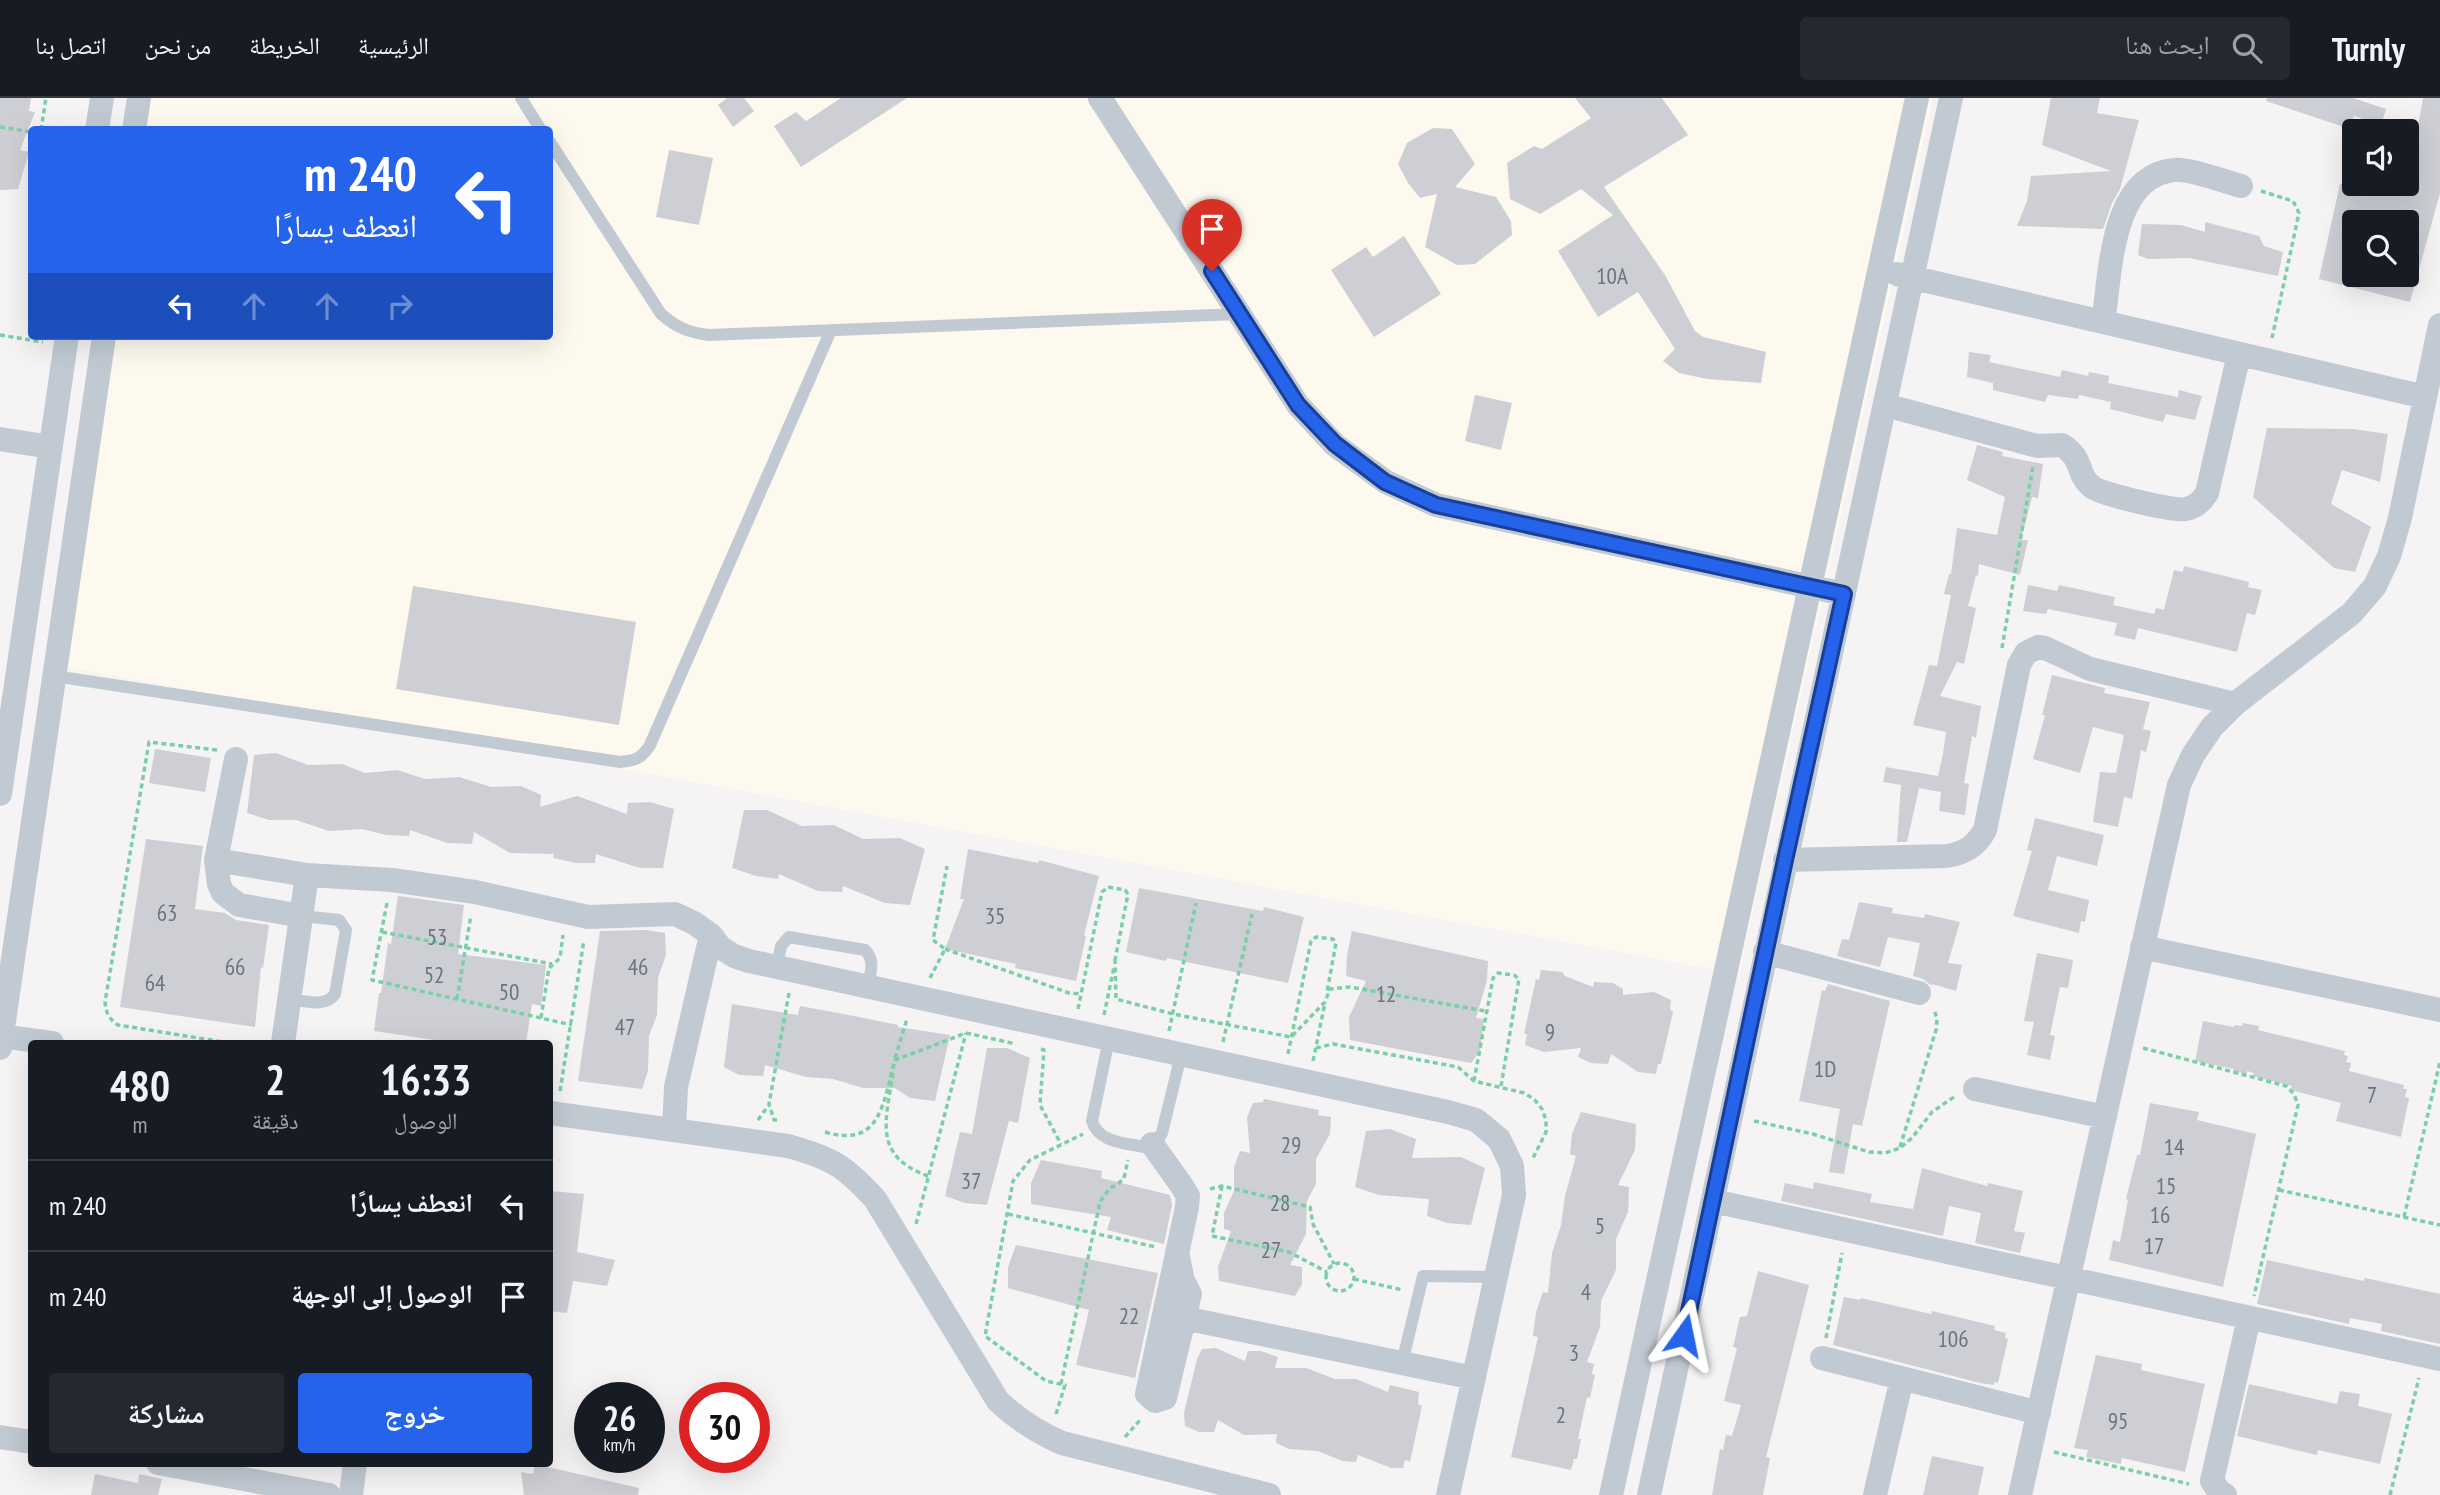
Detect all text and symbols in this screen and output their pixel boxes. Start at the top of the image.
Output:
search box [1800,17,2290,80]
text: Turnly [2332,27,2405,70]
text: ابحث هنا [2125,28,2210,61]
icon: search [2228,29,2266,67]
text: اتصل بنا [35,30,107,61]
text: من نحن [145,30,211,61]
text: الخريطة [249,30,320,61]
text: الرئيسية [358,30,429,61]
map controls [2342,119,2419,287]
button: sound [2342,119,2419,196]
text: 240 m [304,141,417,205]
icon: left [441,154,532,245]
pin [1182,199,1242,271]
text: انعطف يسارًا [274,204,417,246]
icon: arrive [1193,210,1231,248]
button: search [2342,210,2419,287]
house number: 10A [1596,261,1628,290]
icon: left [162,287,200,325]
icon: ahead [235,287,273,325]
icon: ahead [308,287,346,325]
icon: right [381,287,419,325]
house number: 63 [157,898,177,927]
house number: 35 [985,901,1005,930]
house number: 53 [427,922,447,951]
house number: 66 [225,952,245,981]
house number: 46 [628,952,648,981]
house number: 52 [424,960,444,989]
house number: 64 [145,968,165,997]
house number: 50 [499,977,519,1006]
house number: 12 [1376,979,1396,1008]
house number: 47 [615,1012,635,1041]
house number: 9 [1545,1017,1555,1046]
text: 2 [265,1052,285,1107]
text: 16:33 [380,1052,471,1107]
house number: 1D [1814,1054,1836,1083]
text: 480 [110,1058,170,1113]
house number: 7 [2367,1080,2377,1109]
text: دقيقة [252,1106,299,1135]
text: الوصول [394,1106,458,1135]
text: m [132,1110,147,1139]
house number: 29 [1281,1130,1301,1159]
house number: 14 [2164,1132,2184,1161]
house number: 37 [961,1166,981,1195]
house number: 15 [2156,1171,2176,1200]
text: انعطف يسارًا [350,1186,473,1219]
icon: left [494,1187,532,1225]
house number: 28 [1270,1188,1290,1217]
text: 240 m [49,1189,107,1222]
house number: 16 [2150,1200,2170,1229]
house number: 5 [1595,1211,1605,1240]
house number: 17 [2144,1231,2164,1260]
house number: 27 [1261,1235,1281,1264]
text: الوصول إلى الوجهة [291,1277,473,1310]
house number: 4 [1581,1277,1591,1306]
icon: arrive [494,1278,532,1316]
text: 240 m [49,1280,107,1313]
position arrow [1647,1298,1721,1372]
house number: 22 [1119,1301,1139,1330]
house number: 106 [1937,1324,1969,1353]
house number: 3 [1569,1338,1579,1367]
button: مشاركة [49,1373,284,1453]
button: خروج [298,1373,532,1453]
speed limit sign: 30 [679,1382,770,1473]
text: 26 [603,1395,636,1441]
house number: 2 [1556,1400,1566,1429]
house number: 95 [2108,1406,2128,1435]
text: km/h [604,1433,635,1456]

